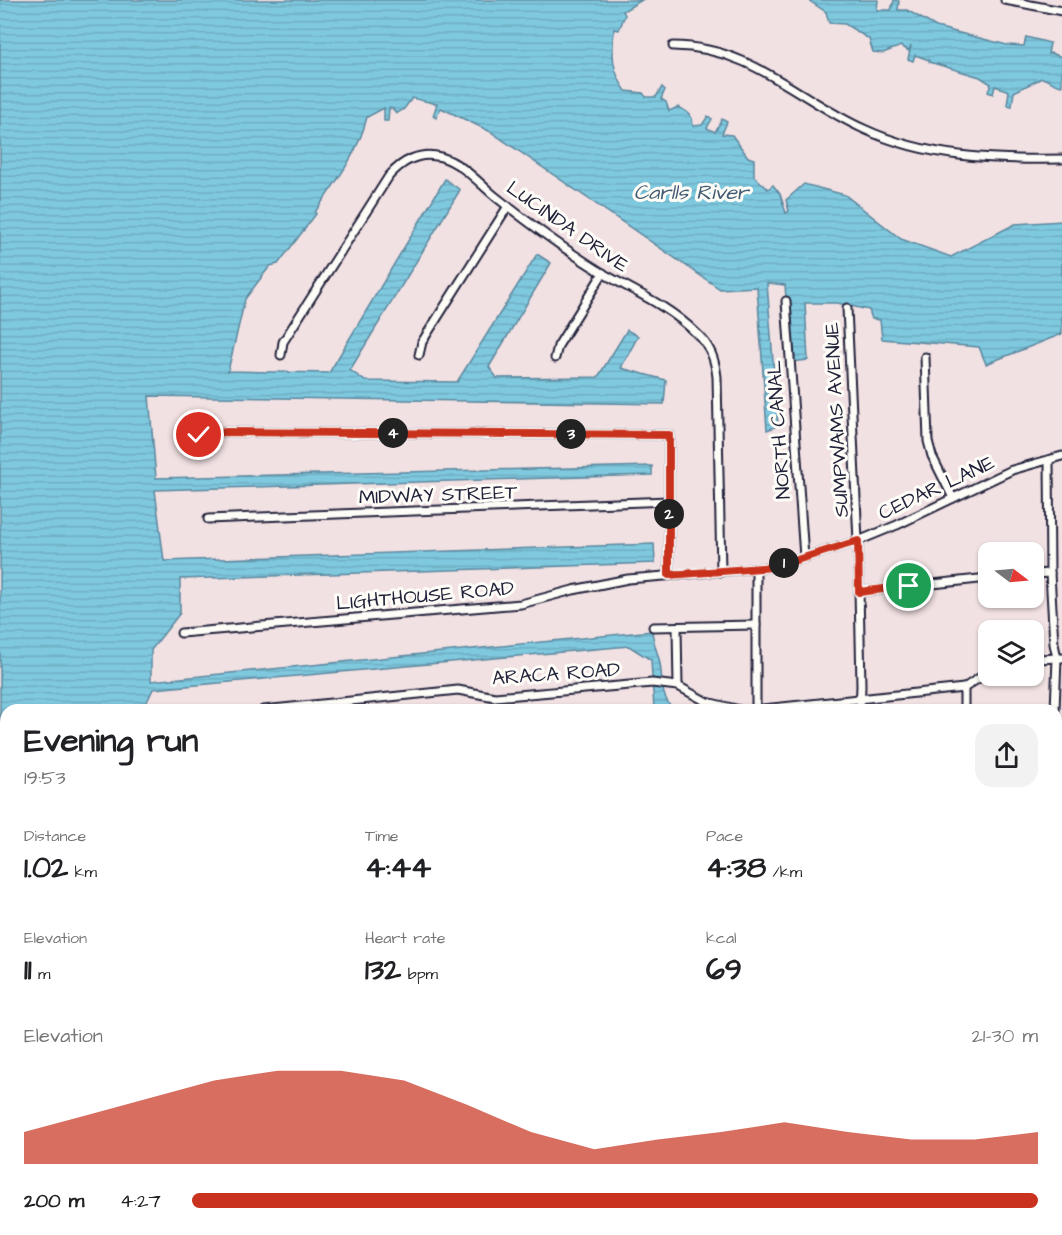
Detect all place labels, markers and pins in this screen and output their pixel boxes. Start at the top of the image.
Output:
pin [173,409,224,460]
pin: 4 [378,418,408,448]
pin: 3 [556,419,586,449]
pin: 2 [654,499,684,529]
pin: 1 [769,548,799,578]
pin [883,560,934,611]

